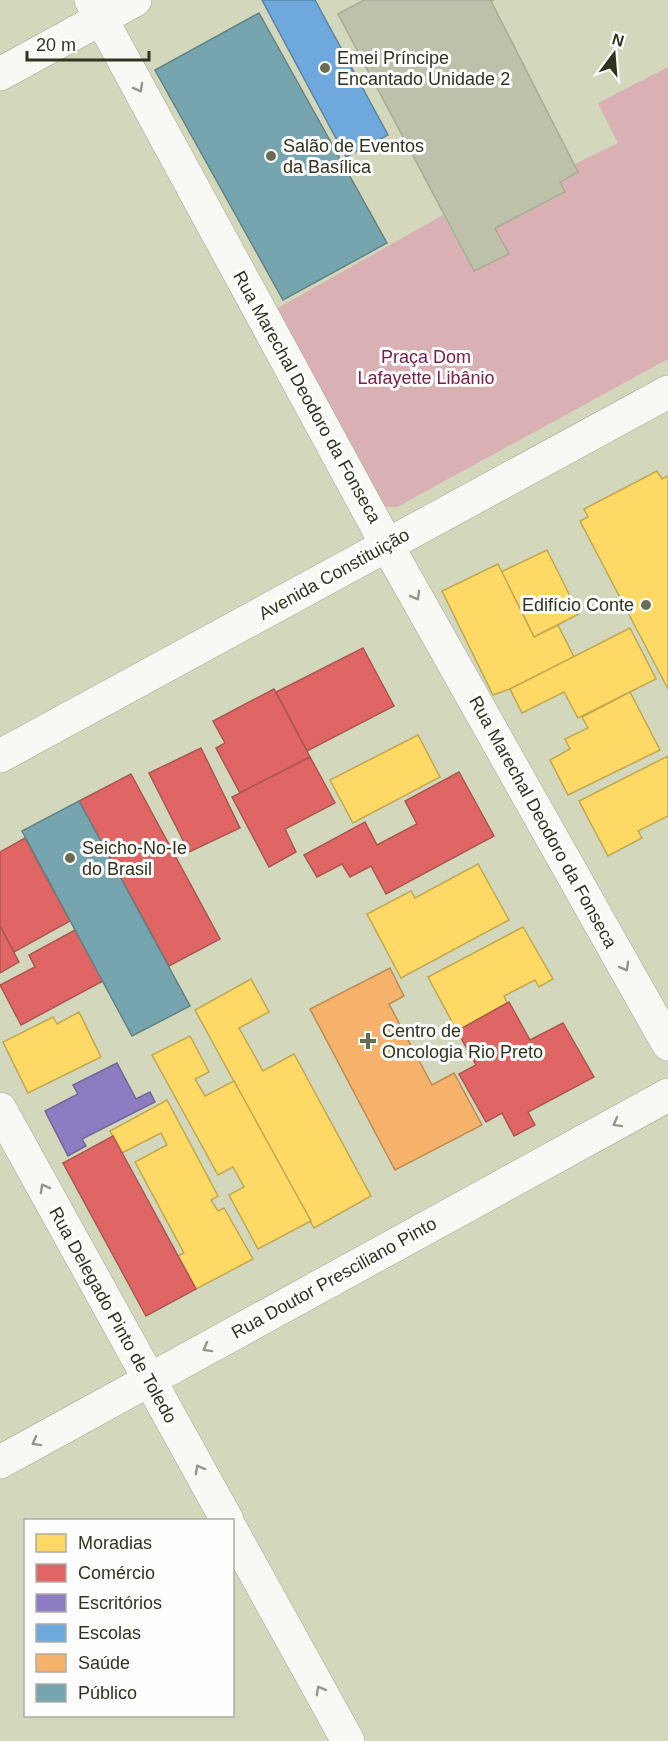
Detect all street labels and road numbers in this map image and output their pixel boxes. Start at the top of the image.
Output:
street label: Rua Marechal Deodoro da Fonseca [229,267,385,527]
street label: Avenida Constituição [255,524,413,624]
street label: Rua Marechal Deodoro da Fonseca [465,692,621,952]
street label: Rua Delegado Pinto de Toledo [45,1204,181,1426]
street label: Rua Doutor Presciliano Pinto [228,1213,440,1343]

